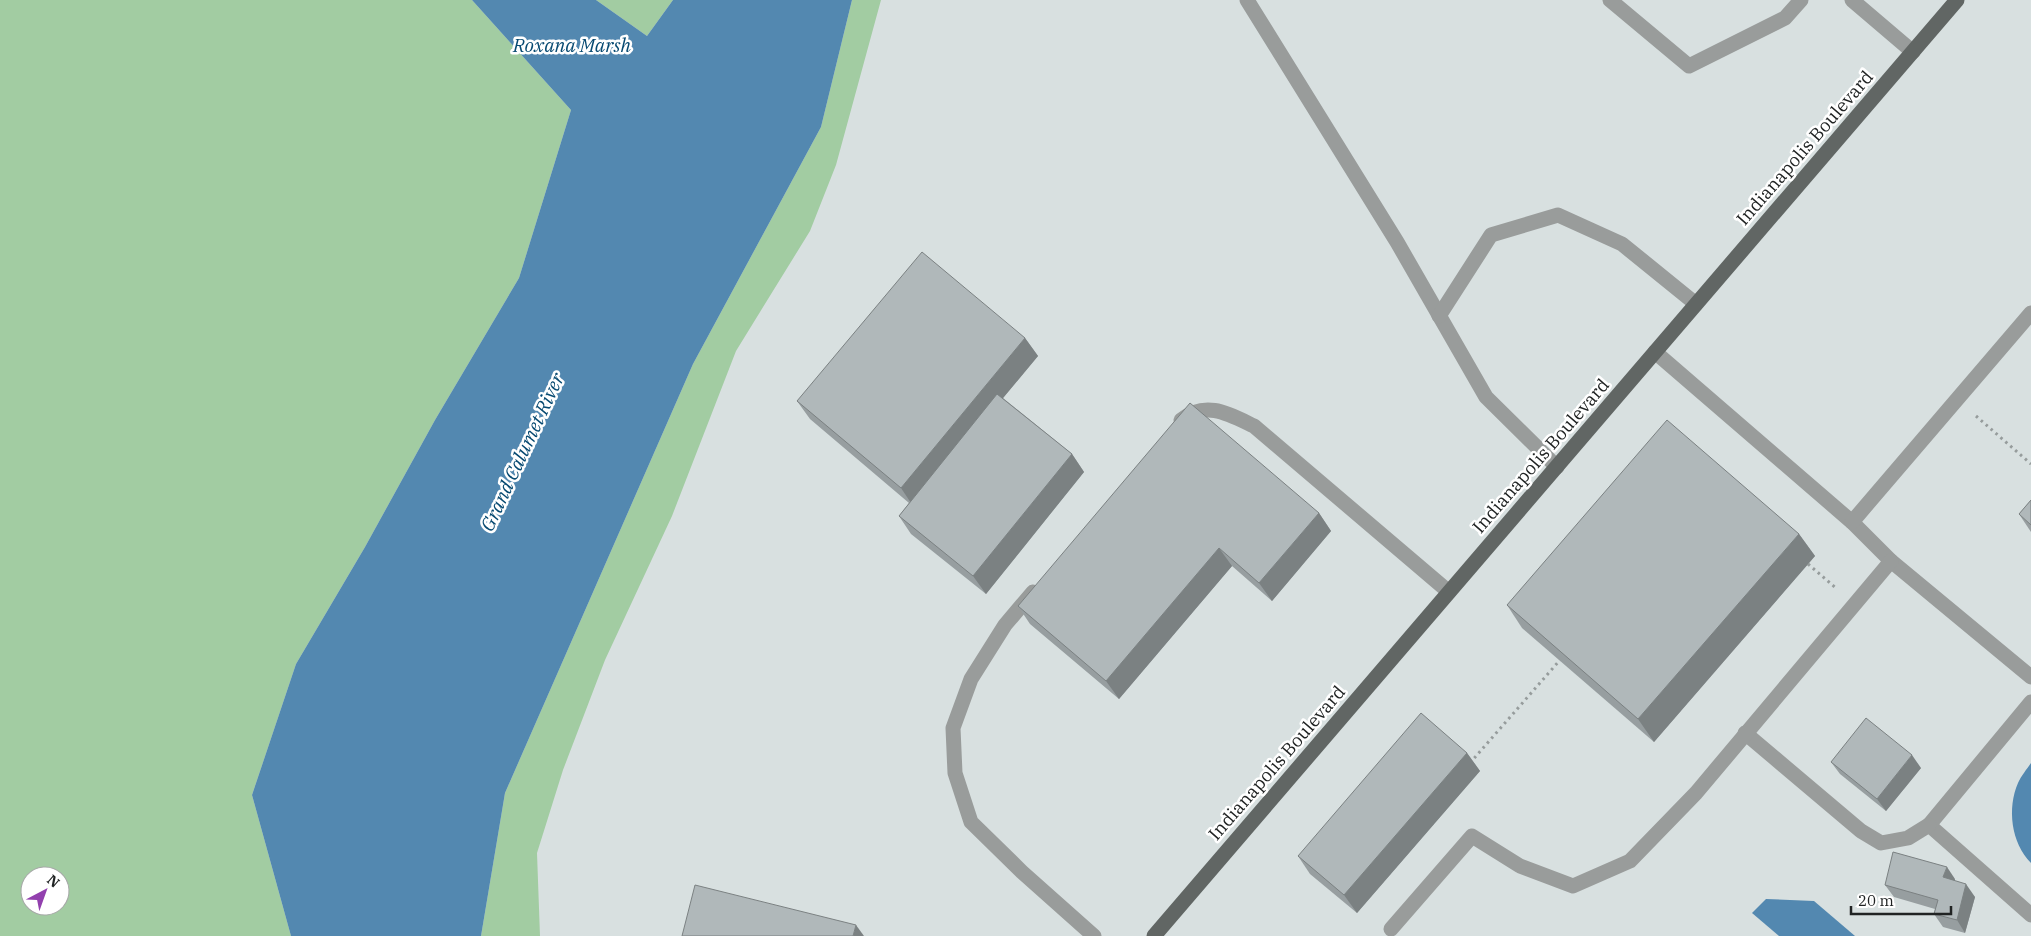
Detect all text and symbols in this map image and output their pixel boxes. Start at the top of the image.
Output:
water label: Roxana Marsh [512,33,631,57]
street label: Indianapolis Boulevard [1731,66,1878,230]
water label: Grand Calumet River [475,368,569,535]
street label: Indianapolis Boulevard [1467,374,1614,538]
street label: Indianapolis Boulevard [1203,681,1350,845]
north arrow [20,866,70,916]
text: N [43,871,64,892]
scale bar [1851,884,1951,916]
text: 20 m [1858,891,1894,910]

